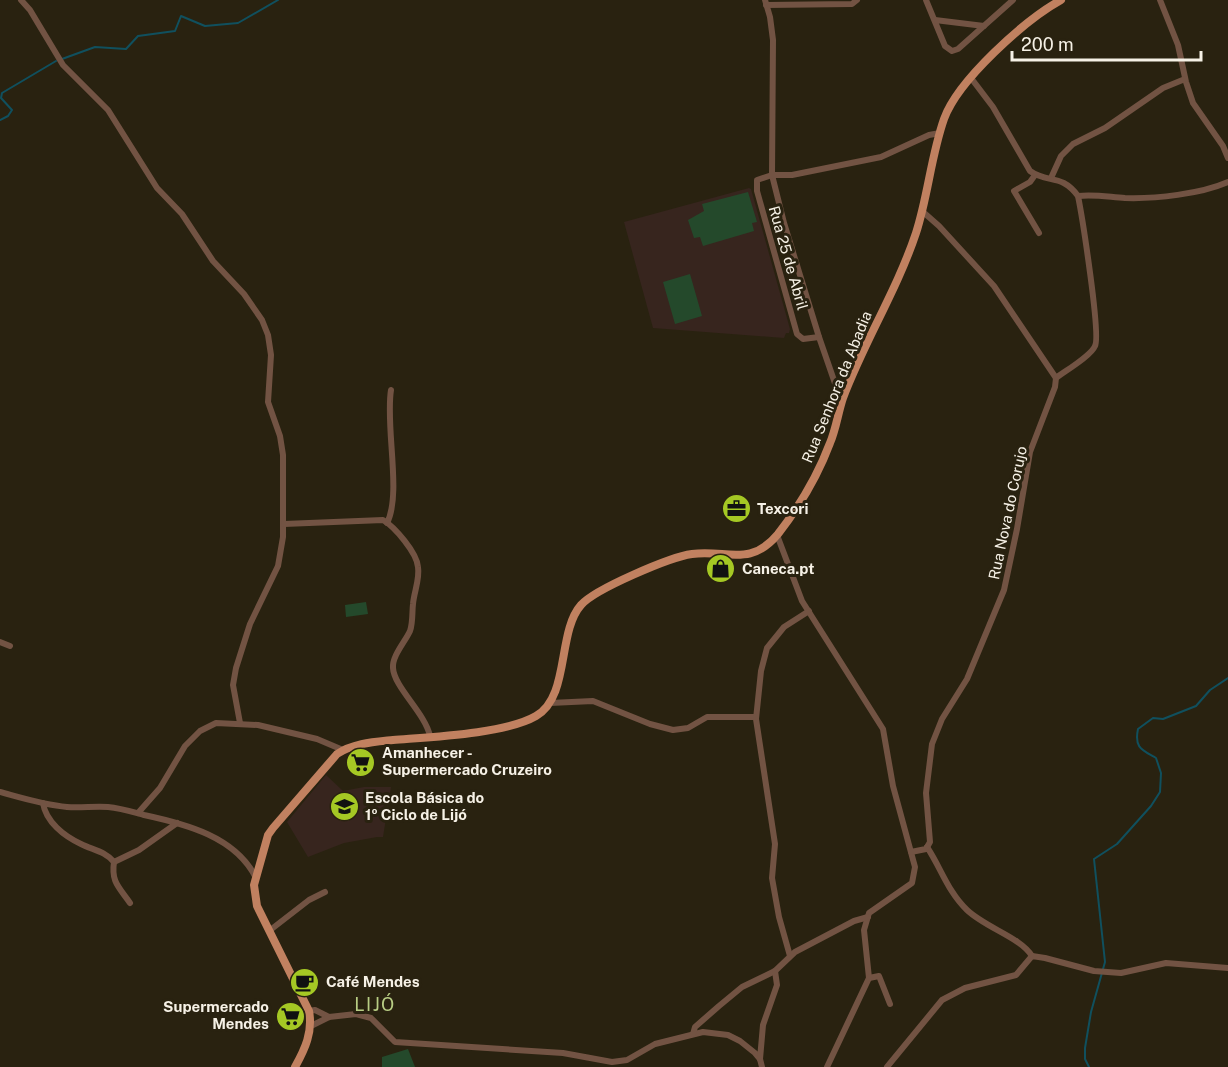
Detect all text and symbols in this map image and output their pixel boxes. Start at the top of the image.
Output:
scale bar [1012,24,1201,62]
text: 200 m [1021,34,1074,55]
street label: Rua 25 de Abril [765,204,811,312]
street label: Rua Senhora da Abadia [798,308,875,465]
street label: Rua Nova do Corujo [985,445,1030,581]
office icon: Texcori [720,493,752,525]
place label: Texcori [757,500,809,517]
shop icon: Caneca.pt [705,553,737,585]
place label: Caneca.pt [742,560,814,577]
place label: Amanhecer - Supermercado Cruzeiro [382,744,552,778]
supermarket icon: Amanhecer - Supermercado Cruzeiro [345,746,377,778]
place label: Escola Básica do 1º Ciclo de Lijó [365,789,485,823]
school or university icon: Escola Básica do 1º Ciclo de Lijó [328,791,360,823]
cafe icon: Café Mendes [289,966,321,998]
place label: Café Mendes [326,973,420,990]
district label: LIJÓ [354,993,396,1015]
place label: Supermercado Mendes [163,998,269,1032]
supermarket icon: Supermercado Mendes [274,1000,306,1032]

